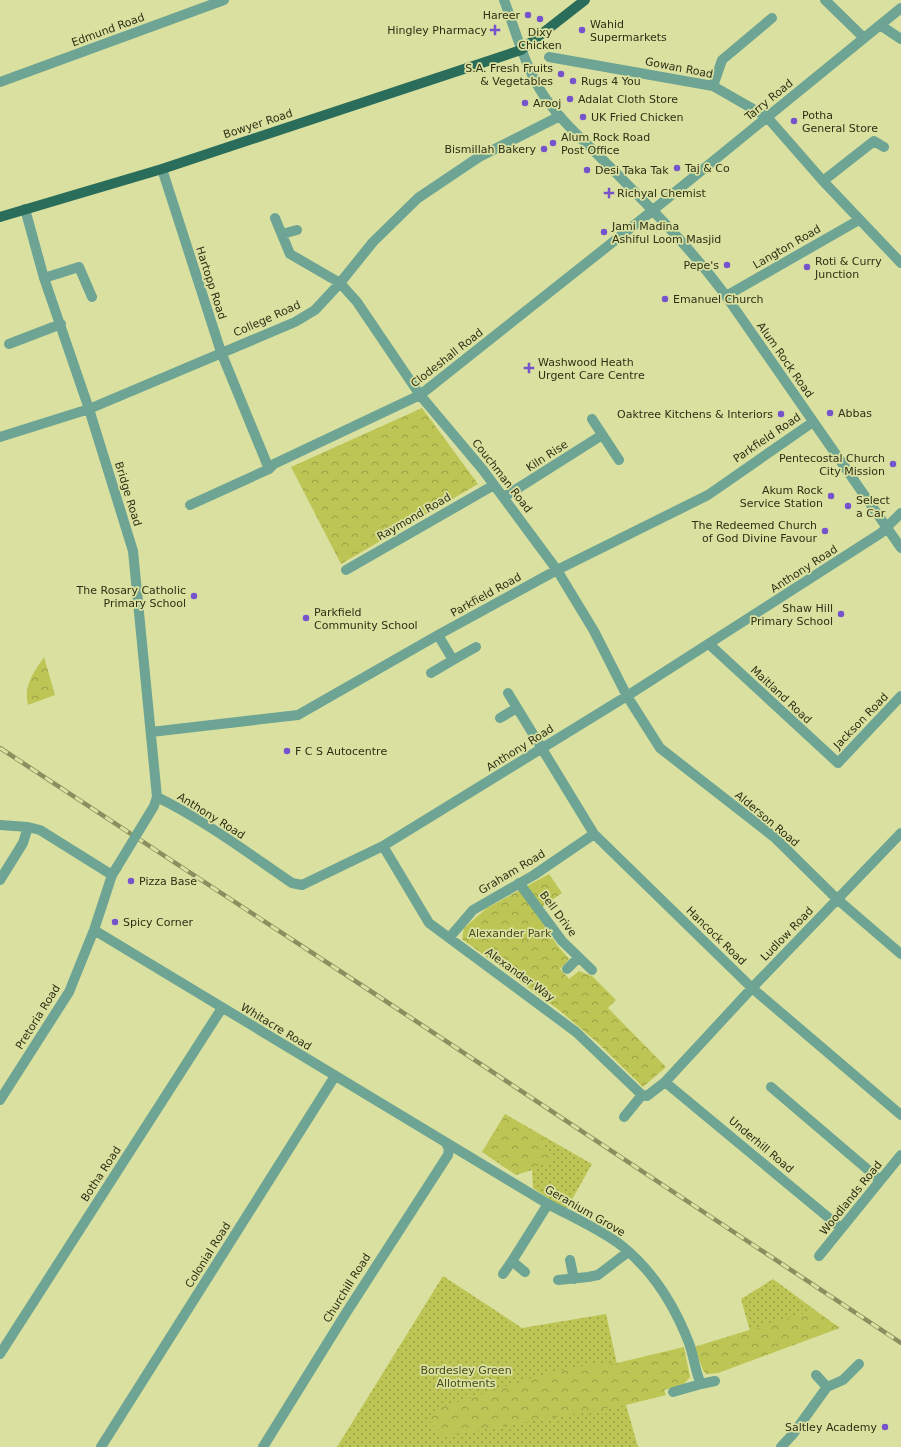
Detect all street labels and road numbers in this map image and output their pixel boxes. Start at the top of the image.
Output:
street label: Edmund Road [70,11,146,49]
street label: Gowan Road [644,55,714,81]
street label: Tarry Road [742,77,796,124]
street label: Bowyer Road [222,107,294,141]
street label: Langton Road [751,222,823,272]
street label: Hartopp Road [193,245,229,321]
street label: College Road [231,298,303,340]
street label: Alum Rock Road [754,320,816,400]
street label: Clodeshall Road [408,326,486,390]
street label: Parkfield Road [731,411,803,465]
street label: Couchman Road [469,437,535,515]
street label: Kiln Rise [524,438,570,474]
street label: Bridge Road [112,460,144,528]
street label: Raymond Road [375,491,453,543]
street label: Anthony Road [768,543,840,595]
street label: Parkfield Road [448,570,524,620]
street label: Maitland Road [748,663,814,727]
street label: Jackson Road [830,690,891,752]
street label: Anthony Road [484,722,556,774]
street label: Alderson Road [732,789,802,849]
street label: Anthony Road [175,790,247,842]
street label: Graham Road [476,847,548,897]
street label: Bell Drive [537,889,579,939]
street label: Hancock Road [683,904,749,968]
street label: Ludlow Road [758,904,816,964]
street label: Alexander Way [483,945,558,1005]
street label: Pretoria Road [13,982,63,1052]
street label: Whitacre Road [238,1001,314,1053]
street label: Underhill Road [726,1114,796,1176]
street label: Botha Road [78,1144,124,1204]
street label: Woodlands Road [817,1158,885,1238]
street label: Geranium Grove [543,1183,628,1239]
street label: Colonial Road [183,1220,233,1290]
street label: Churchill Road [321,1251,373,1325]

